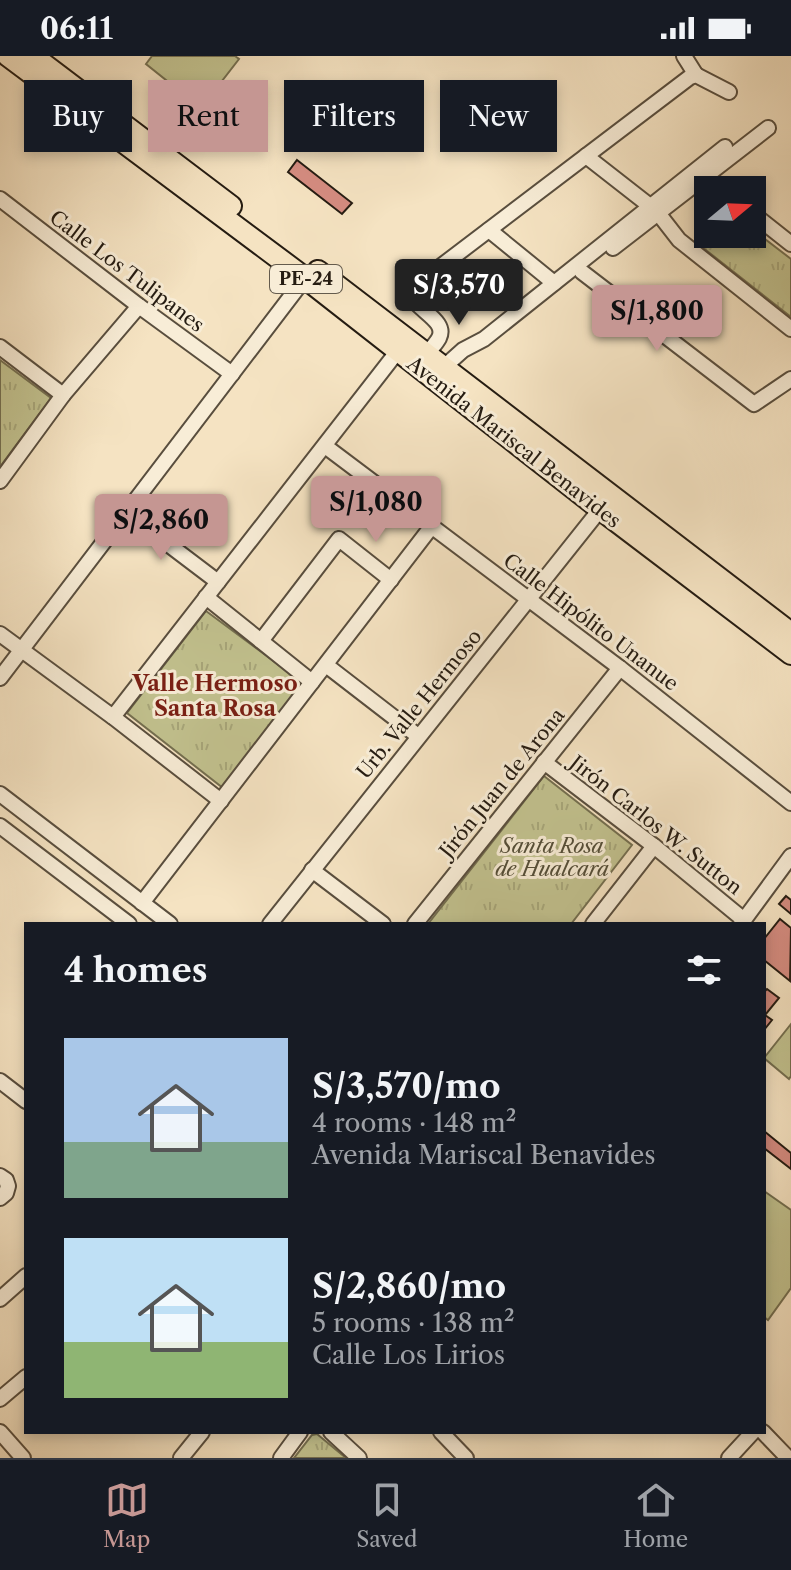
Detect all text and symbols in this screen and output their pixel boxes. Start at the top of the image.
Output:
text: 06:11 [40,10,113,47]
chip: Buy [24,80,132,152]
chip: Rent [148,80,268,152]
chip: Filters [284,80,424,152]
chip: New [440,80,557,152]
north arrow [694,176,766,248]
map controls [694,176,766,248]
street label: Calle Los Tulipanes [45,205,209,337]
pin: S/3,570 [385,259,533,327]
road number: PE-24 [270,265,342,293]
text: S/3,570 [413,269,505,301]
pin: S/1,800 [583,285,731,353]
text: S/1,800 [610,295,704,327]
street label: Avenida Mariscal Benavides [402,351,626,533]
pin: S/1,080 [302,476,450,544]
text: S/1,080 [329,486,423,518]
pin: S/2,860 [87,494,235,562]
text: S/2,860 [113,504,209,536]
street label: Calle Hipólito Unanue [499,548,683,696]
street label: Urb. Valle Hermoso [351,625,487,783]
district label: Valle Hermoso Santa Rosa [131,670,298,722]
street label: Jirón Juan de Arona [432,703,570,865]
street label: Jirón Carlos W. Sutton [563,749,747,900]
park label: Santa Rosa de Hualcará [495,834,609,881]
icon: filters [682,948,726,992]
text: 4 homes [64,949,208,991]
text: S/3,570/mo [312,1065,501,1107]
icon: home [128,1070,224,1166]
text: 4 rooms · 148 m² [312,1107,516,1139]
text: Avenida Mariscal Benavides [312,1139,656,1171]
text: S/2,860/mo [312,1265,506,1307]
icon: home [128,1270,224,1366]
text: 5 rooms · 138 m² [312,1307,515,1339]
text: Calle Los Lirios [312,1339,505,1371]
tab: Map [103,1478,150,1553]
tab: Saved [356,1478,417,1553]
tab: Home [623,1478,688,1553]

